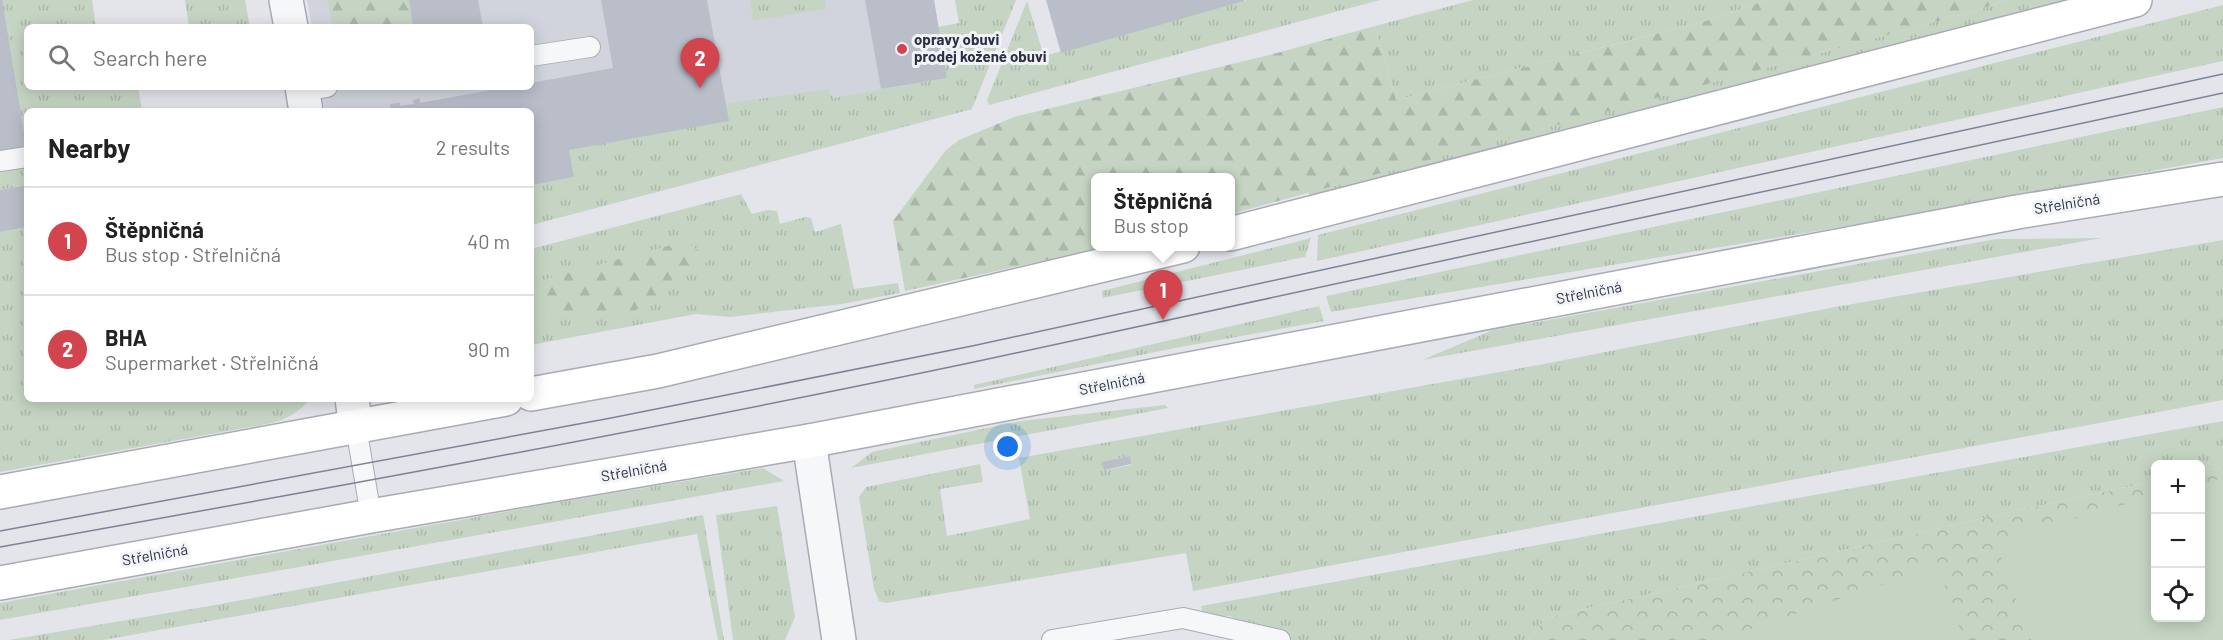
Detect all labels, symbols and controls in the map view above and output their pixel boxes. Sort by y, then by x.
search box [24,24,534,90]
place label: opravy obuvi prodej kožené obuvi [914,30,1047,65]
pin: 2 [680,38,720,88]
icon: search [45,41,78,74]
marker: opravy obuvi prodej kožené obuvi [895,42,909,56]
text: Search here [93,44,207,70]
text: Nearby [48,132,130,163]
text: 2 results [436,135,510,159]
popup [1091,173,1235,251]
text: Štěpničná [1114,187,1212,213]
street label: Střelničná [2033,189,2101,217]
text: Bus stop [1114,213,1189,237]
text: Štěpničná [105,216,204,242]
text: 1 [64,229,71,253]
text: 40 m [467,229,510,253]
text: Bus stop · Střelničná [105,242,281,266]
pin: 1 [1144,270,1182,320]
street label: Střelničná [1554,277,1623,307]
text: BHA [105,324,147,350]
text: 2 [62,337,73,361]
text: 90 m [468,337,510,361]
text: Supermarket · Střelničná [105,350,319,374]
street label: Střelničná [1077,368,1146,398]
your location [993,432,1022,461]
street label: Střelničná [600,455,668,485]
map controls [2151,460,2205,622]
button: + [2151,460,2205,514]
button: − [2151,514,2205,568]
street label: Střelničná [121,539,189,569]
button: locate [2151,568,2205,622]

